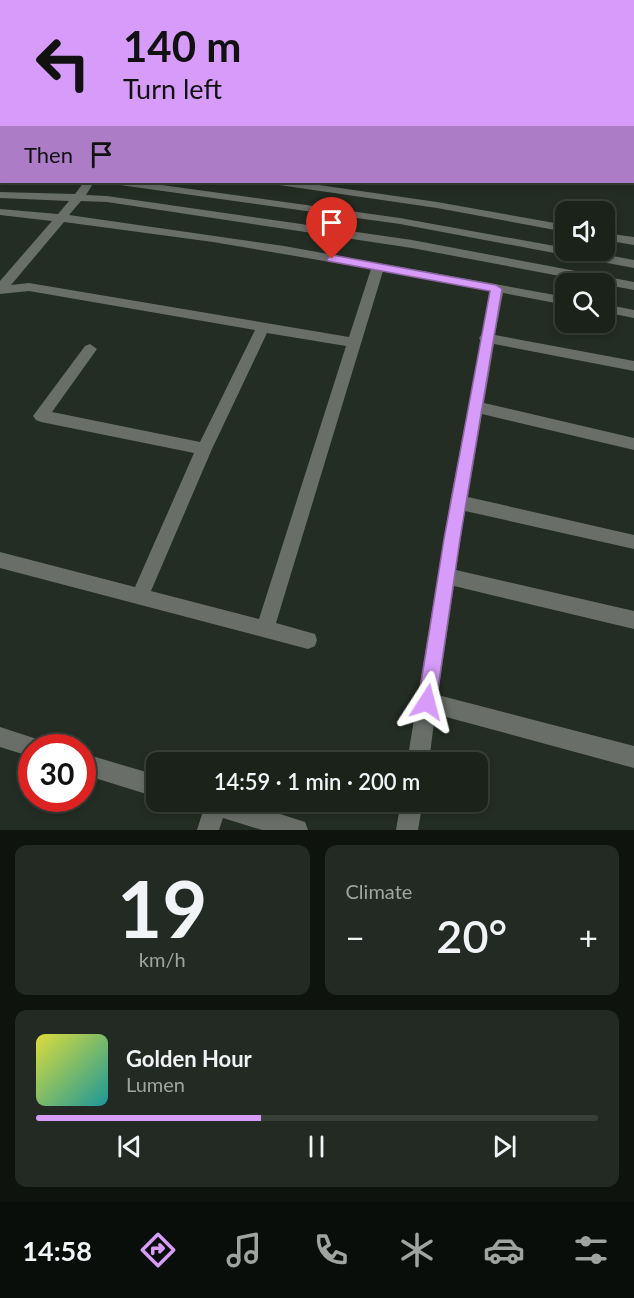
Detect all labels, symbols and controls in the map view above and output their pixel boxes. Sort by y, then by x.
text: 140 m [123,21,241,71]
icon: left [24,24,102,102]
text: Turn left [123,72,222,105]
icon: arrive [85,138,118,171]
text: Then [24,141,73,168]
pin [306,197,357,259]
map controls [555,201,615,333]
button: sound [555,201,615,261]
icon: arrive [315,206,348,239]
button: search [555,273,615,333]
position arrow [395,670,459,734]
speed limit sign: 30 [18,734,96,812]
text: 14:59 · 1 min · 200 m [214,768,420,795]
text: 19 [117,861,207,955]
text: Climate [346,879,412,903]
text: 20° [436,909,507,963]
text: − [346,917,365,957]
text: + [579,917,598,957]
text: km/h [139,947,186,971]
text: Golden Hour [126,1045,252,1072]
text: Lumen [126,1072,185,1096]
icon: previous [113,1130,146,1163]
icon: pause [300,1130,333,1163]
icon: next [488,1130,521,1163]
icon: directions [137,1229,179,1271]
icon: music [223,1229,265,1271]
icon: phone [310,1229,352,1271]
icon: climate [396,1229,438,1271]
icon: car [483,1229,525,1271]
icon: filters [570,1229,612,1271]
text: 14:58 [22,1234,92,1267]

